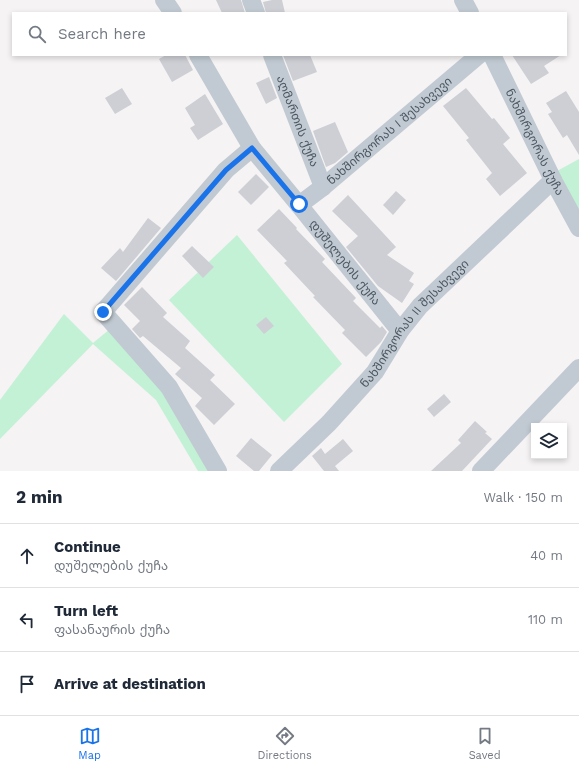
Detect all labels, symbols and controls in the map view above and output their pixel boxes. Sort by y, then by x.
search box [12,12,567,56]
icon: search [26,23,48,45]
text: Search here [58,25,146,43]
street label: აღმართის ქუჩა [274,74,322,169]
street label: ნახშირგორას I შესახვევი [324,74,455,188]
street label: ნახშირგორას ქუჩა [503,87,567,198]
route start [290,195,308,213]
street label: დუშელების ქუჩა [306,217,383,308]
street label: ნახშირგორას II შესახვევი [357,257,472,390]
route end [94,303,112,321]
map controls [531,423,567,459]
button: layers [531,423,567,459]
text: 2 min [16,487,62,507]
text: Walk · 150 m [484,490,563,505]
text: Continue [54,538,121,556]
icon: ahead [16,545,38,567]
text: 40 m [530,548,563,563]
text: დუშელების ქუჩა [54,558,168,573]
text: Turn left [54,602,118,620]
icon: left [16,609,38,631]
text: 110 m [528,612,563,627]
text: ფასანაურის ქუჩა [54,622,170,637]
icon: arrive [16,673,38,695]
text: Arrive at destination [54,675,206,693]
tab: Map [78,725,101,762]
tab: Directions [258,725,312,762]
tab: Saved [469,725,501,762]

